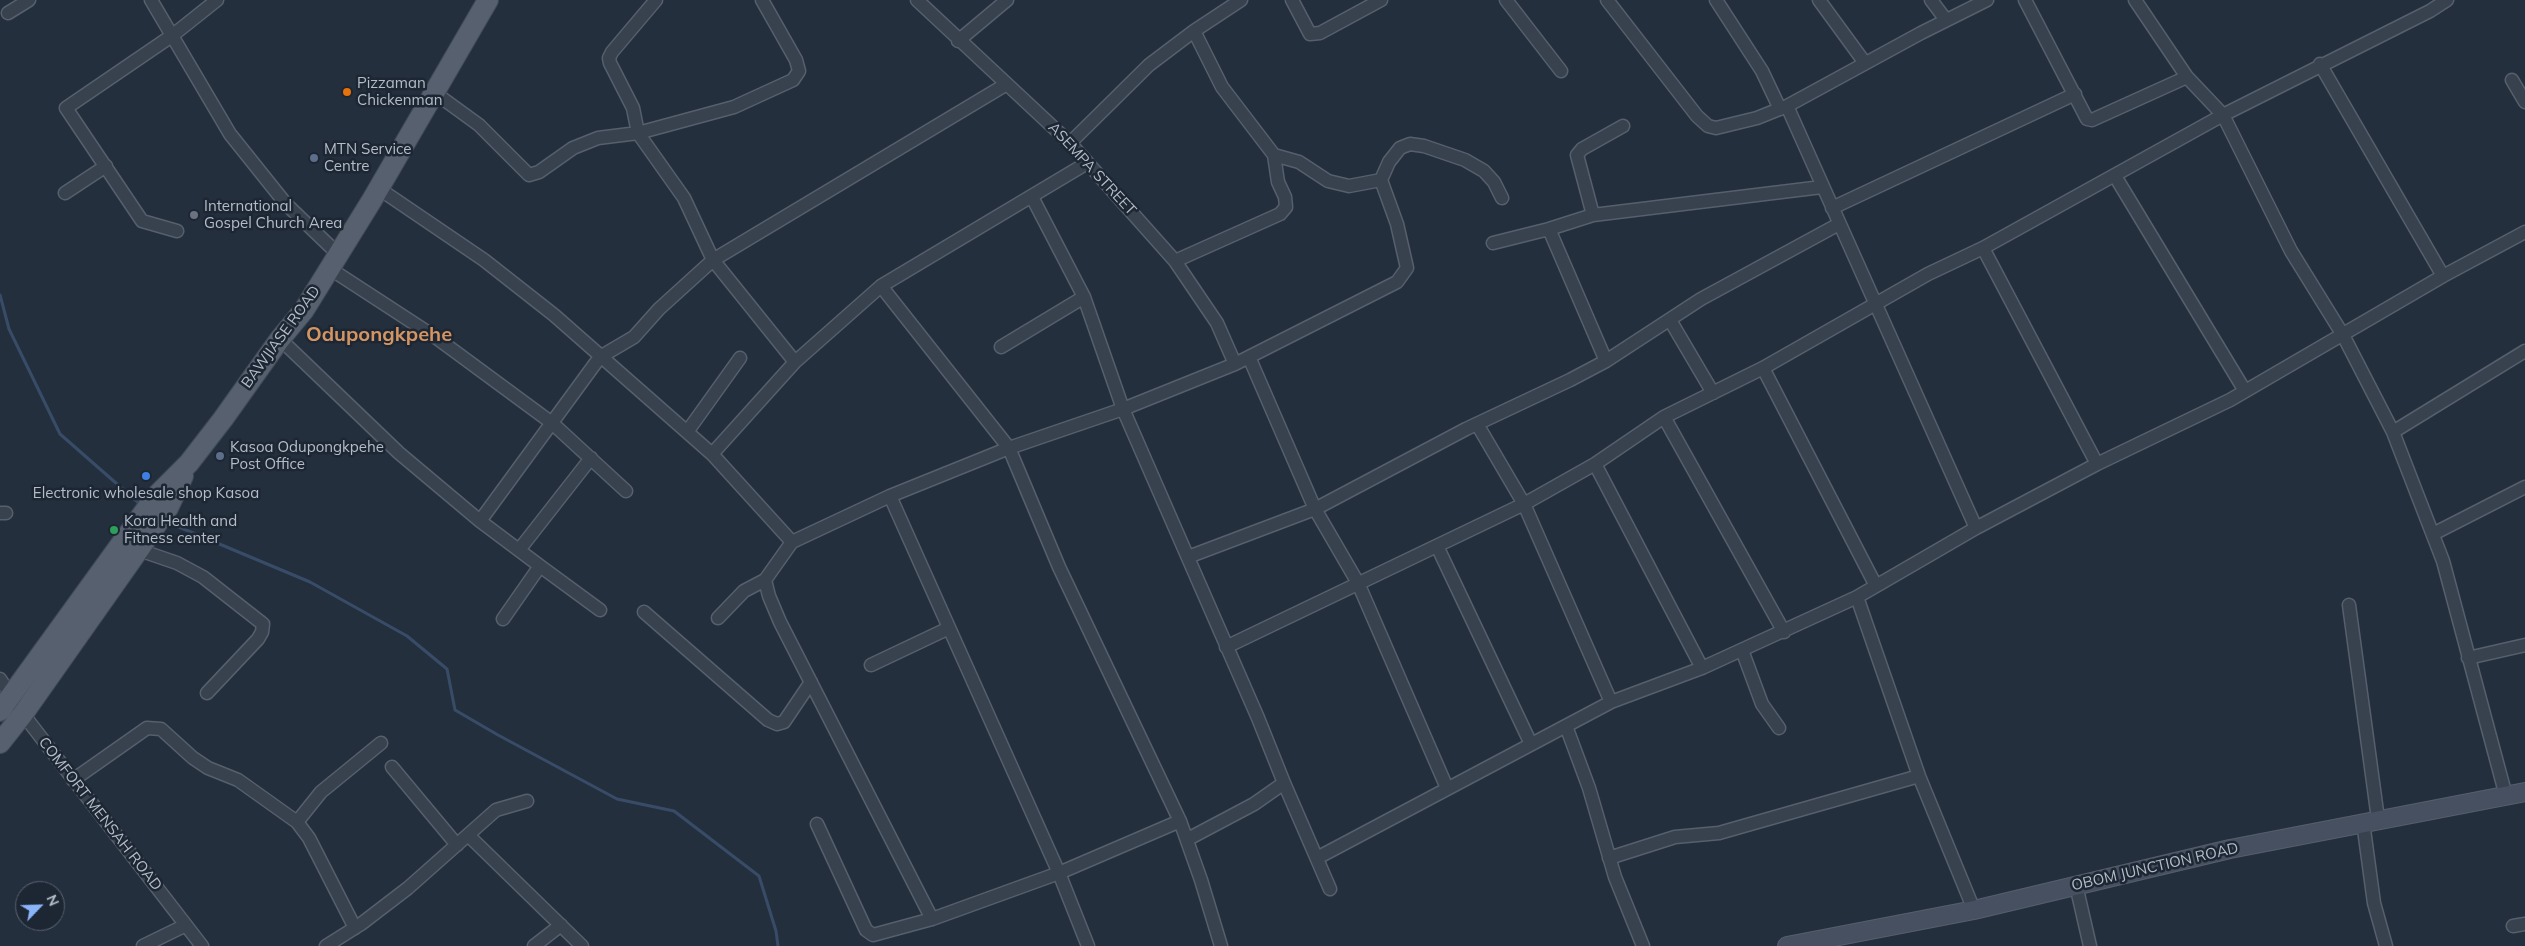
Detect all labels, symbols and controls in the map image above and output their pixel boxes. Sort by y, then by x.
place label: Pizzaman Chickenman [357,74,442,109]
marker: Pizzaman Chickenman [341,86,353,98]
street label: ASEMPA STREET [1044,119,1140,219]
place label: MTN Service Centre [324,140,411,175]
marker: MTN Service Centre [308,152,320,164]
place label: International Gospel Church Area [204,197,342,232]
marker: International Gospel Church Area [188,209,200,221]
street label: BAWJIASE ROAD [238,282,324,392]
district label: Odupongkpehe [306,323,452,347]
place label: Kasoa Odupongkpehe Post Office [230,438,384,473]
marker: Kasoa Odupongkpehe Post Office [214,450,226,462]
marker: Electronic wholesale shop Kasoa [140,470,152,482]
place label: Electronic wholesale shop Kasoa [33,484,259,502]
place label: Kora Health and Fitness center [124,512,237,547]
marker: Kora Health and Fitness center [108,524,120,536]
street label: COMFORT MENSAH ROAD [34,734,166,894]
street label: OBOM JUNCTION ROAD [2070,839,2240,895]
north arrow [15,881,65,931]
text: N [42,892,63,909]

